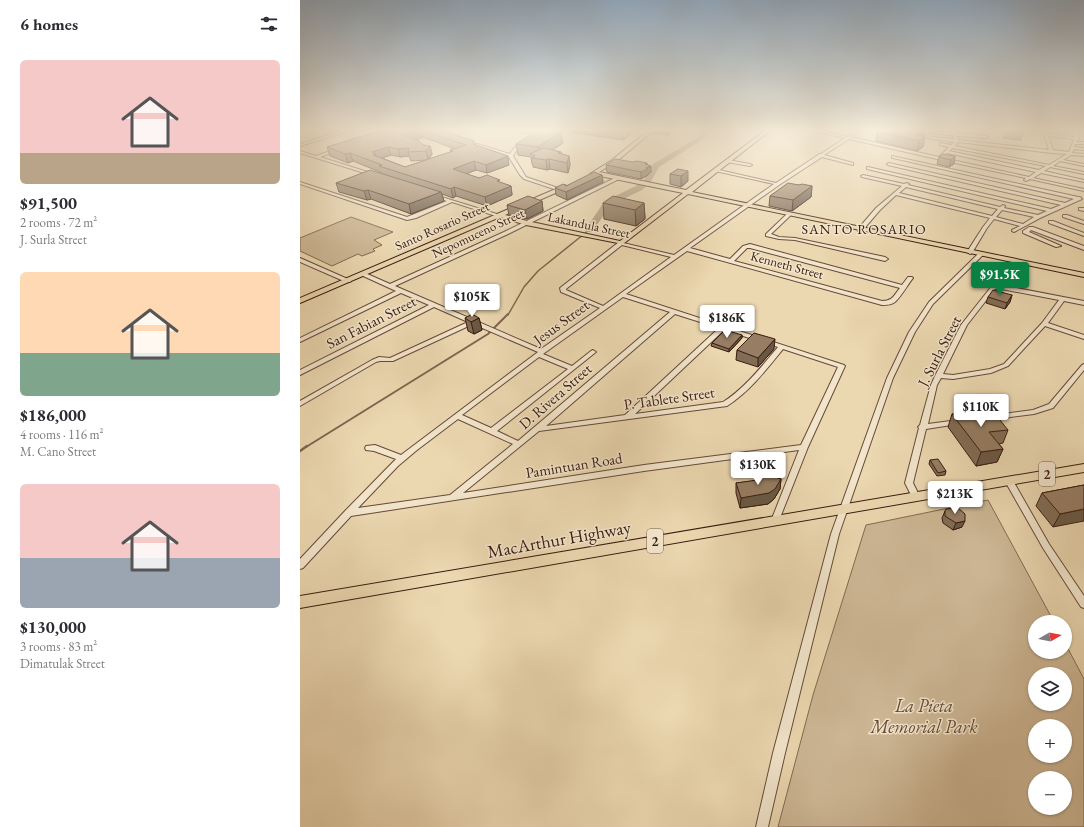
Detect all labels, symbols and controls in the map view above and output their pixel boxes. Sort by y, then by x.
text: 6 homes [20,13,78,35]
icon: filters [258,13,280,35]
icon: home [114,86,186,158]
text: $91,500 [20,192,77,214]
street label: Santo Rosario Street [392,198,492,254]
street label: Nepomuceno Street [429,204,527,262]
street label: Lakandula Street [546,208,632,242]
text: 2 rooms · 72 m² [20,214,97,231]
district label: SANTO ROSARIO [801,220,927,238]
text: J. Surla Street [20,231,87,248]
street label: Kenneth Street [749,247,825,283]
pin: $91.5K [967,262,1033,296]
text: $91.5K [980,266,1020,283]
pin: $105K [444,284,500,318]
text: $105K [454,288,490,305]
street label: San Fabian Street [323,291,419,353]
street label: Jesus Street [528,295,593,350]
icon: home [114,298,186,370]
pin: $186K [699,305,755,339]
text: $186K [709,309,745,326]
street label: J. Surla Street [912,312,965,391]
street label: D. Rivera Street [515,359,596,433]
street label: P. Tablete Street [622,382,716,414]
pin: $110K [953,394,1009,428]
text: $110K [963,398,999,415]
text: $186,000 [20,404,86,426]
text: 4 rooms · 116 m² [20,426,104,443]
text: M. Cano Street [20,443,96,460]
street label: Pamintuan Road [524,448,624,482]
pin: $130K [730,452,786,486]
text: $130K [740,456,776,473]
road number: 2 [1039,462,1055,486]
pin: $213K [927,481,983,515]
text: $213K [937,485,973,502]
icon: home [114,510,186,582]
street label: MacArthur Highway [485,515,633,563]
road number: 2 [647,529,663,553]
north arrow [1028,615,1072,659]
map controls [1028,615,1072,815]
text: $130,000 [20,616,86,638]
text: 3 rooms · 83 m² [20,638,97,655]
text: Dimatulak Street [20,655,105,672]
button: layers [1028,667,1072,711]
park label: La Pieta Memorial Park [869,694,978,738]
button: + [1028,719,1072,763]
button: − [1028,771,1072,815]

